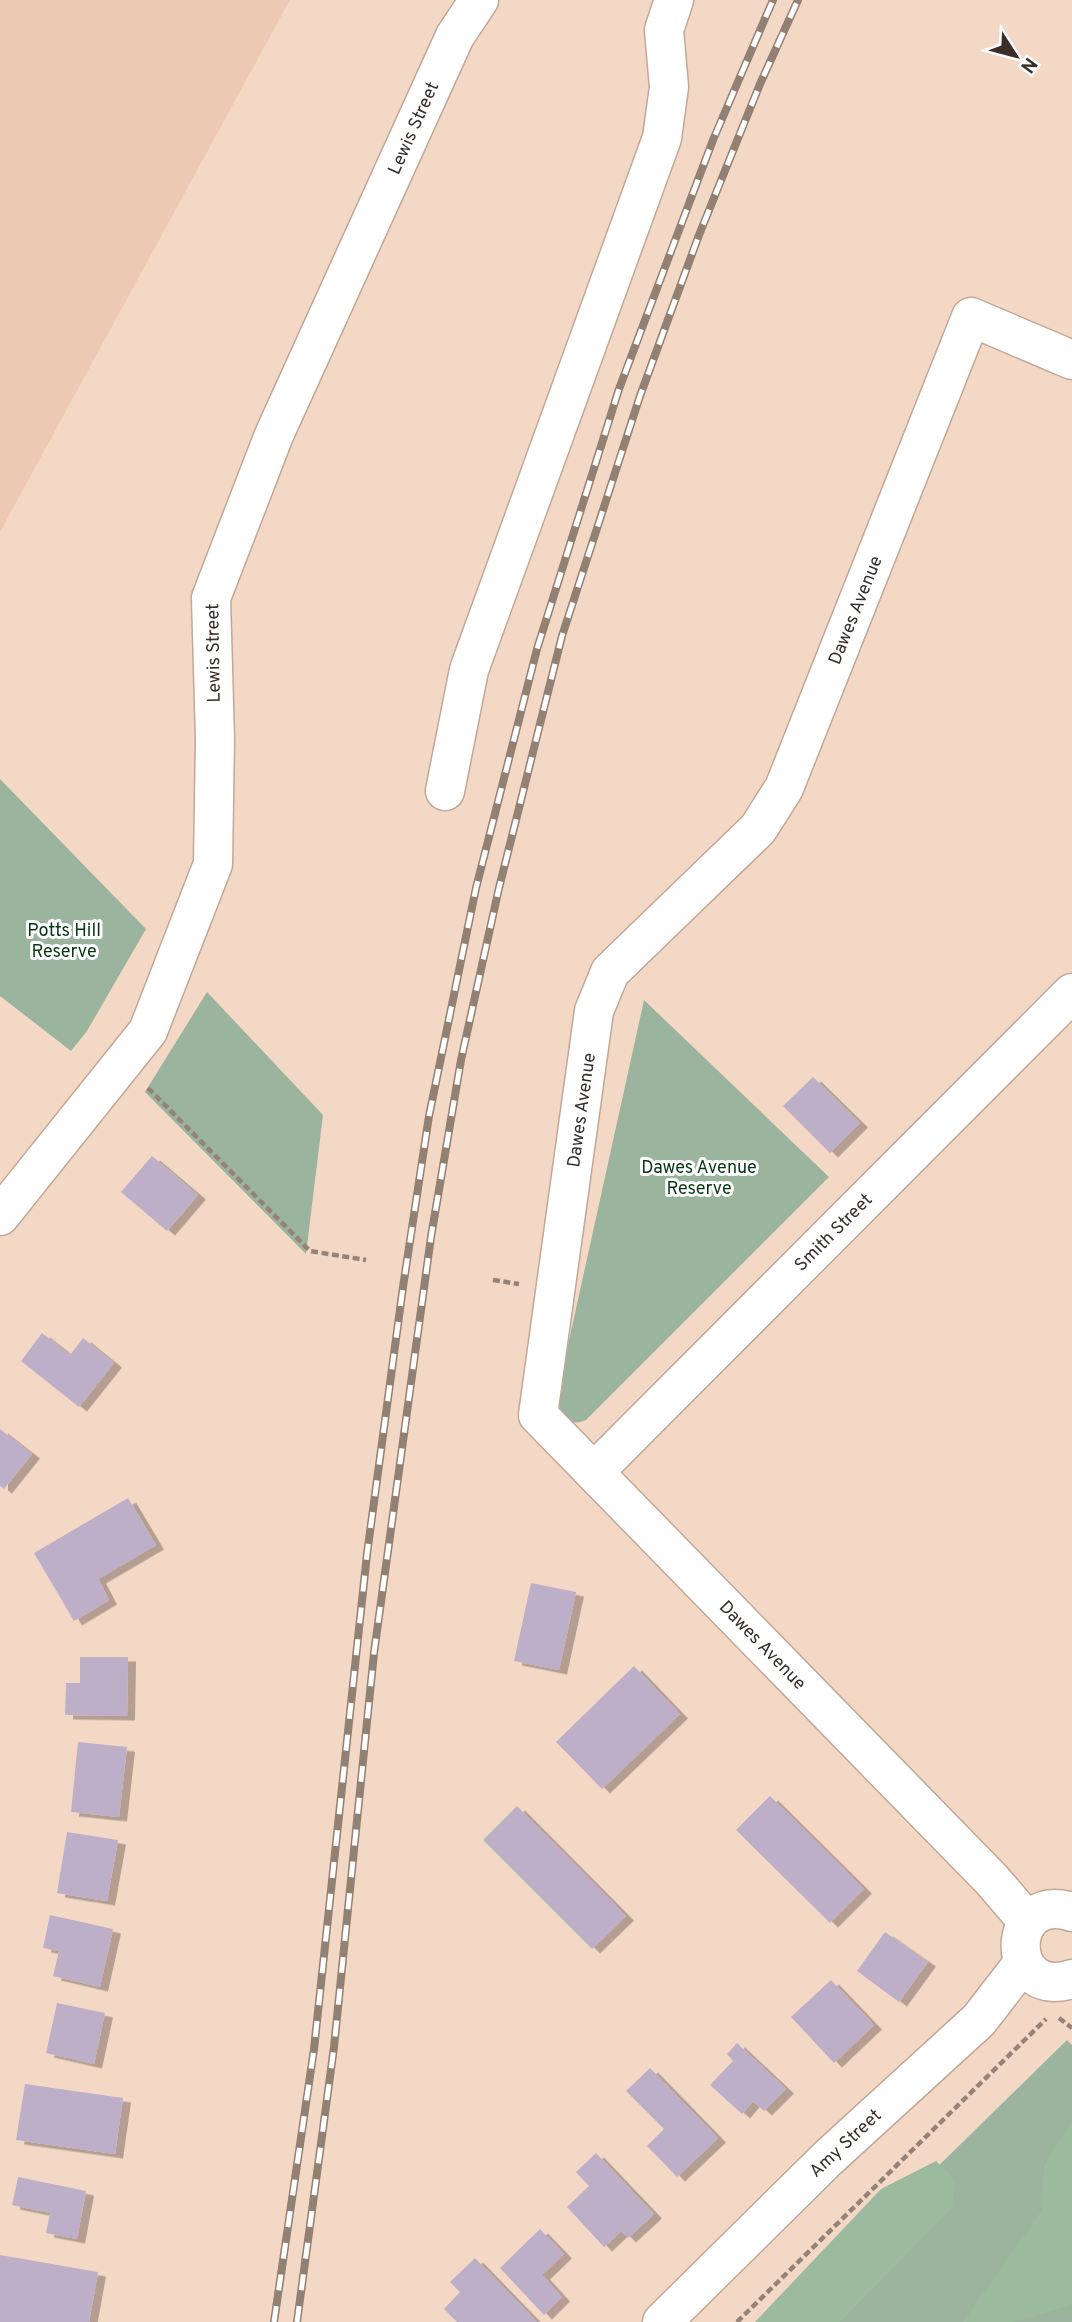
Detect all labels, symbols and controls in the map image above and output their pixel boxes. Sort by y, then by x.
north arrow [981,21,1051,91]
text: N [1014,52,1042,77]
street label: Lewis Street [384,79,445,179]
street label: Dawes Avenue [824,553,889,668]
street label: Lewis Street [202,603,227,703]
park label: Potts Hill Reserve [27,920,101,964]
street label: Dawes Avenue [563,1051,602,1169]
park label: Dawes Avenue Reserve [641,1157,757,1201]
street label: Smith Street [790,1189,878,1277]
street label: Dawes Avenue [714,1596,810,1696]
street label: Amy Street [805,2105,887,2183]

